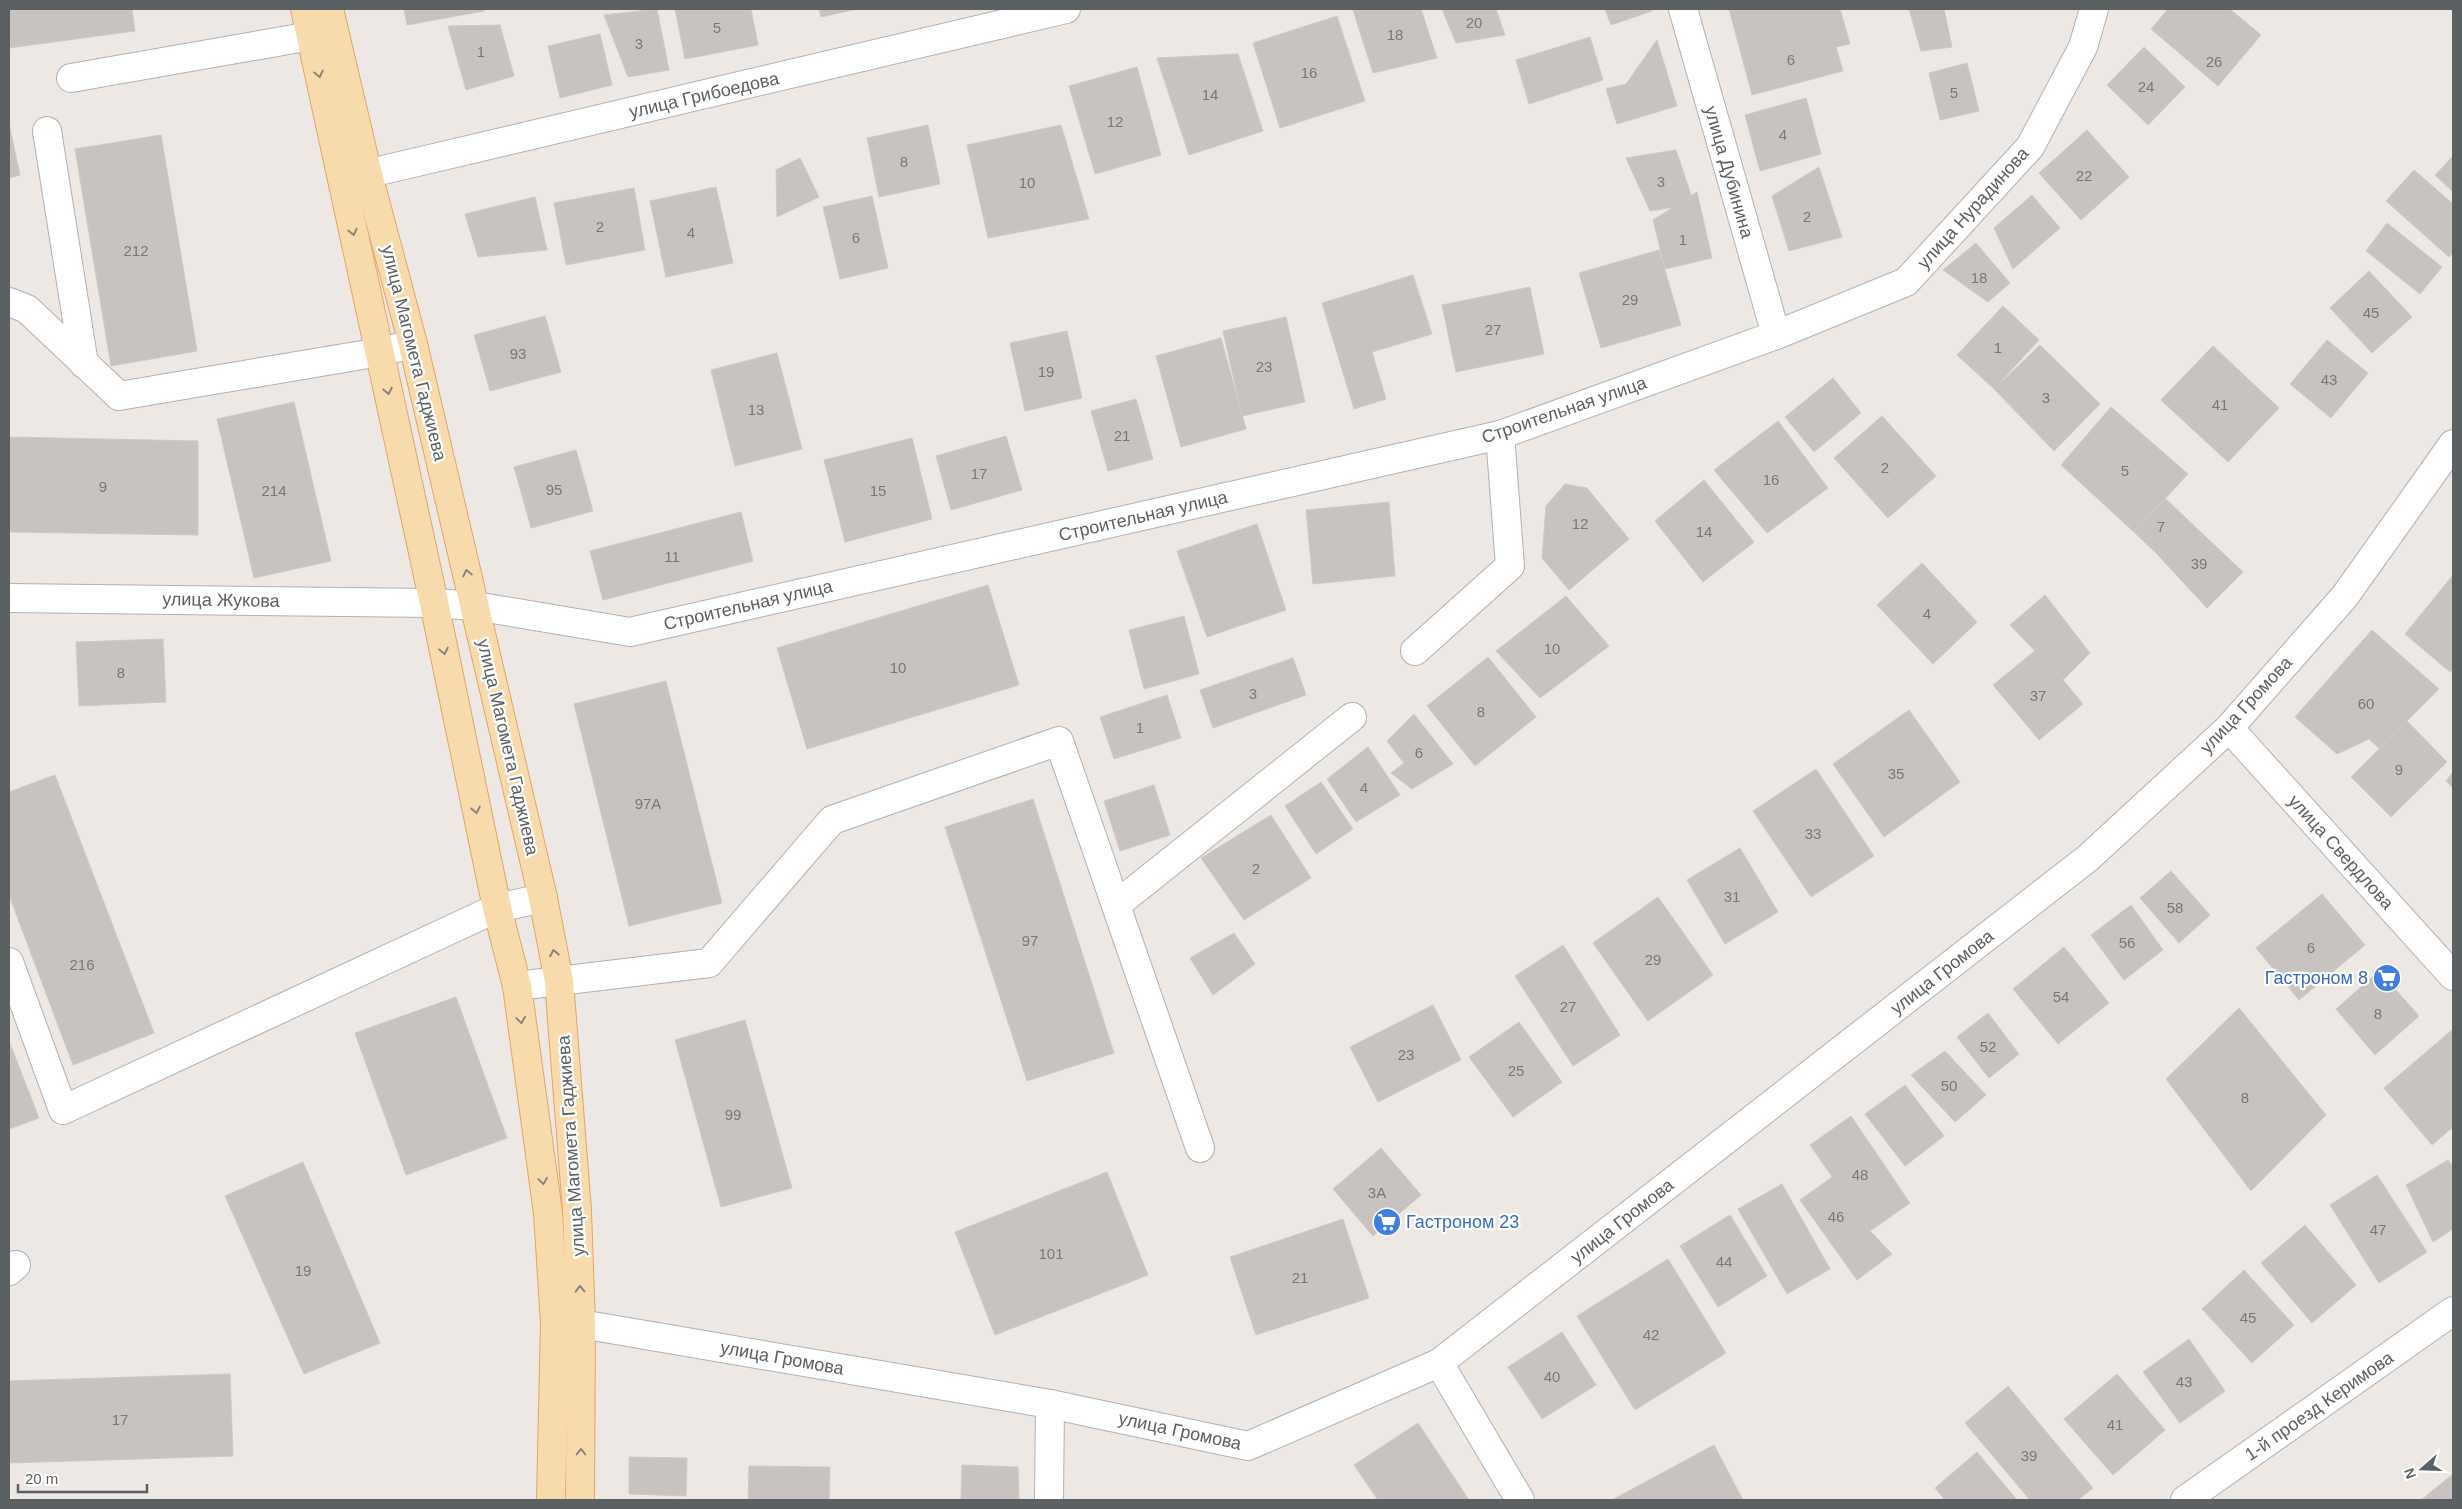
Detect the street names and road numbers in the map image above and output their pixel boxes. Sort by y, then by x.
street label: улица Грибоедова [627,68,782,122]
street label: улица Дубинина [1701,104,1758,241]
street label: улица Нурадинова [1913,143,2033,273]
street label: улица Магомета Гаджиева [378,243,451,464]
street label: Строительная улица [1479,372,1650,448]
street label: Строительная улица [1057,487,1230,545]
street label: Строительная улица [662,576,835,634]
street label: улица Жукова [162,589,281,611]
street label: улица Магомета Гаджиева [473,637,543,858]
street label: улица Громова [2196,652,2297,758]
street label: улица Свердлова [2284,791,2398,914]
street label: улица Громова [1887,925,1998,1018]
street label: улица Магомета Гаджиева [553,1034,589,1257]
street label: улица Громова [1567,1174,1678,1267]
street label: улица Громова [719,1337,846,1379]
street label: 1-й проезд Керимова [2241,1347,2398,1465]
street label: улица Громова [1117,1408,1244,1454]

